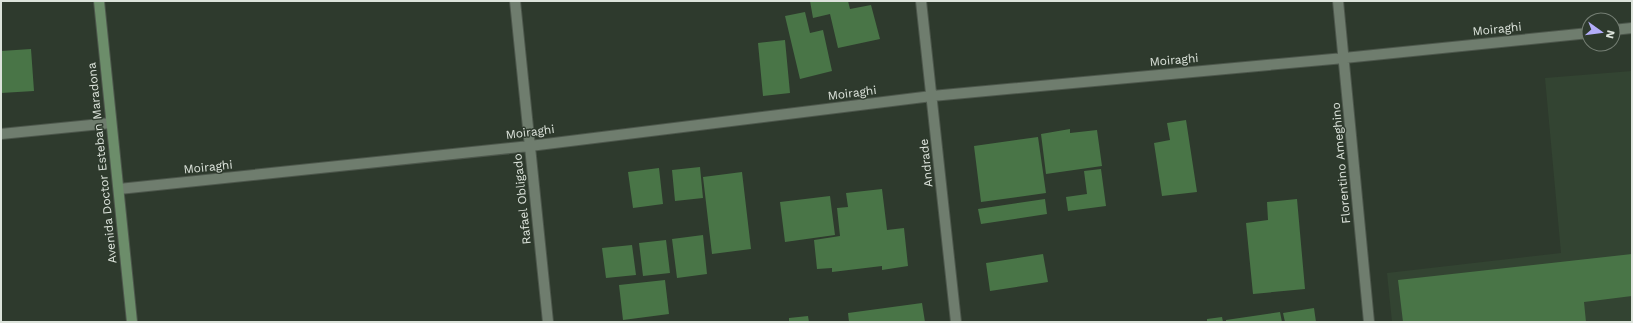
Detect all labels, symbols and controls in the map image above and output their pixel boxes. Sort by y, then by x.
north arrow [1581,12,1621,52]
street label: Moiraghi [1472,19,1522,39]
text: N [1603,29,1618,40]
street label: Moiraghi [1149,51,1199,69]
street label: Avenida Doctor Esteban Maradona [84,62,120,264]
street label: Moiraghi [827,83,877,103]
street label: Florentino Ameghino [1329,102,1353,224]
street label: Moiraghi [505,122,555,142]
street label: Andrade [916,138,936,188]
street label: Rafael Obligado [510,153,534,245]
street label: Moiraghi [183,157,233,177]

